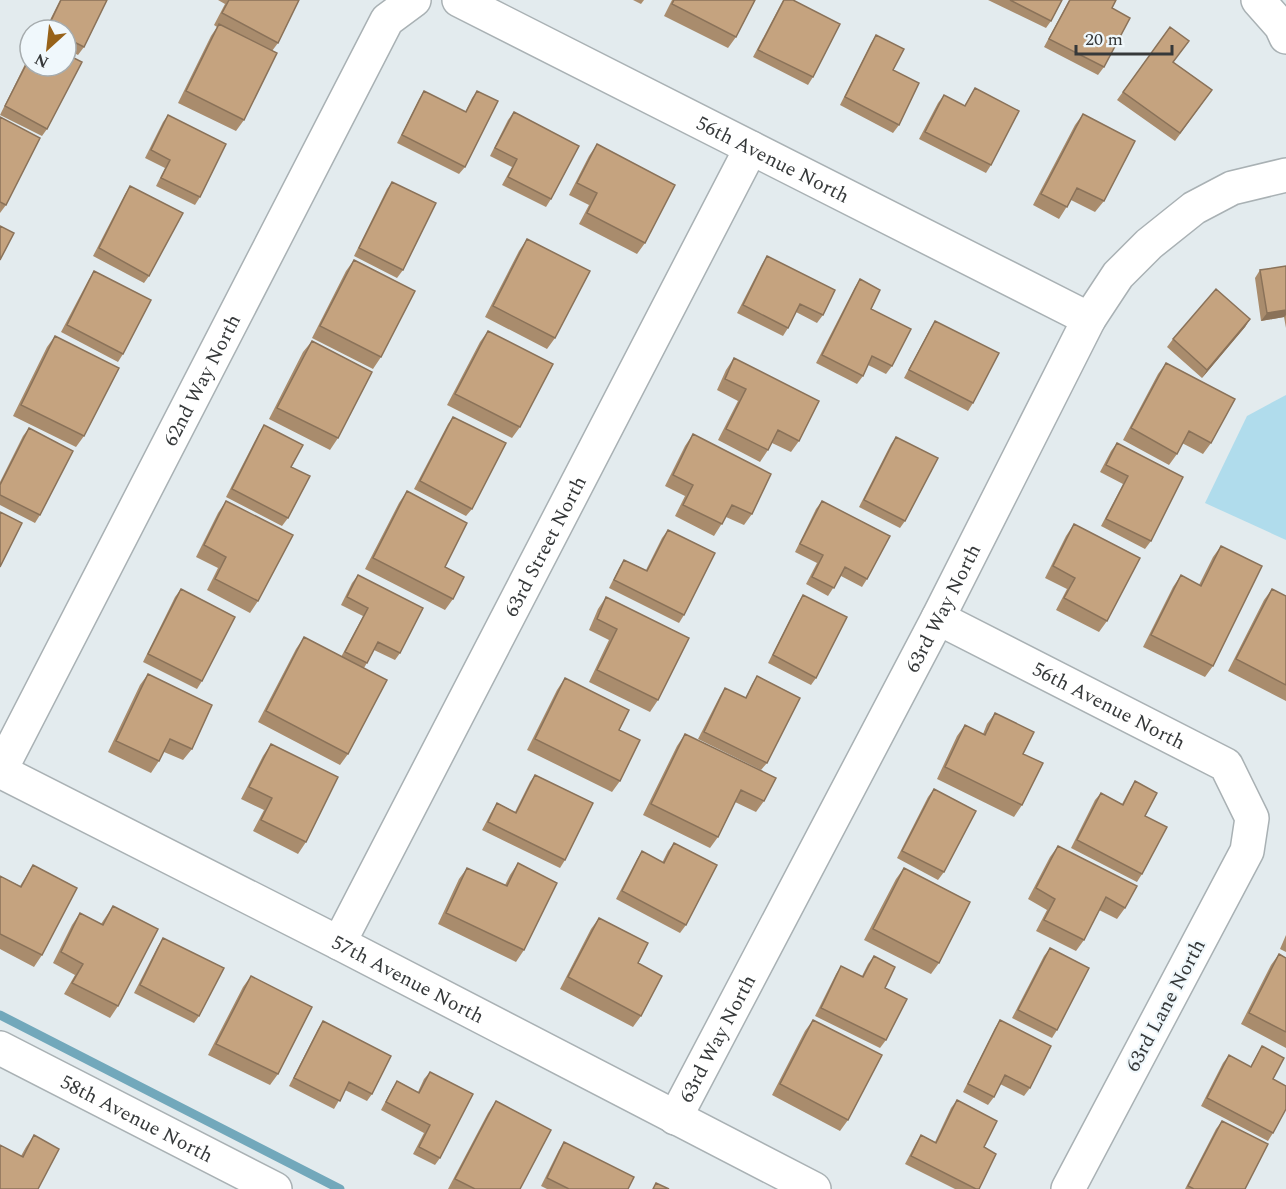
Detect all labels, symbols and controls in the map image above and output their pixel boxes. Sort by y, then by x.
north arrow [18,18,78,78]
scale bar [1076,18,1172,56]
text: 20 m [1085,26,1123,53]
text: N [30,47,53,74]
street label: 56th Avenue North [691,109,854,211]
street label: 62nd Way North [156,309,249,452]
street label: 63rd Street North [497,471,595,622]
street label: 63rd Way North [898,539,989,678]
street label: 56th Avenue North [1027,655,1190,758]
street label: 57th Avenue North [326,928,489,1032]
street label: 63rd Lane North [1118,934,1213,1077]
street label: 63rd Way North [672,969,764,1108]
street label: 58th Avenue North [55,1067,218,1171]

